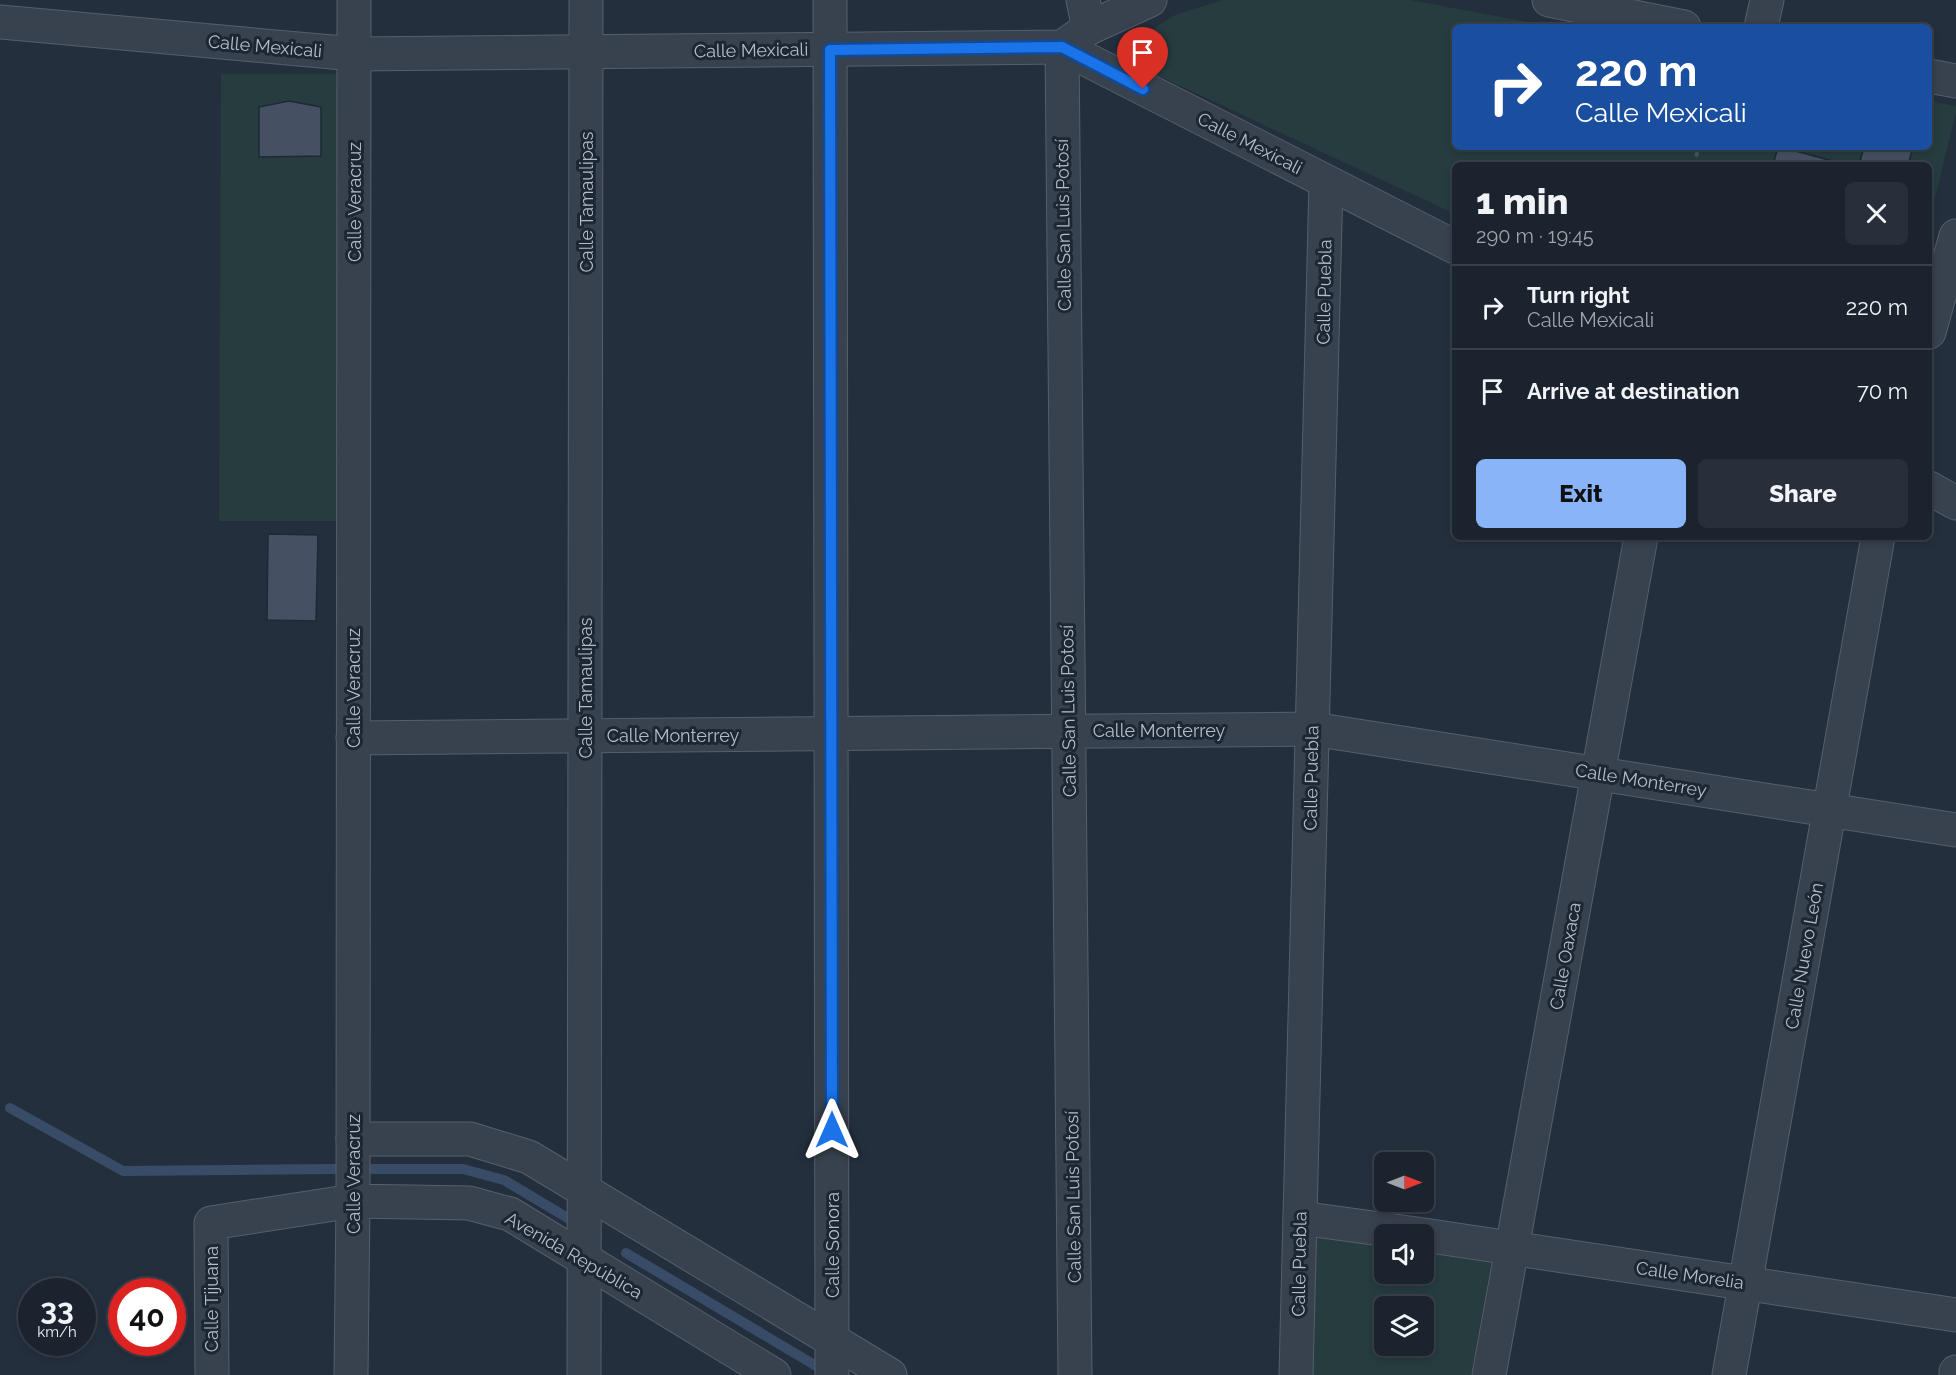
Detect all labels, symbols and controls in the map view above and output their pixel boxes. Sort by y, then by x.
pin [1117,27,1168,89]
street label: Calle Mexicali [207,31,323,61]
icon: arrive [1126,36,1159,69]
street label: Calle Mexicali [694,39,808,61]
text: 220 m [1575,47,1697,96]
icon: right [1476,48,1554,126]
text: Calle Mexicali [1575,97,1747,128]
street label: Calle Mexicali [1194,108,1306,178]
street label: Calle Tamaulipas [576,131,597,272]
street label: Calle San Luis Potosí [1051,139,1075,311]
street label: Calle Veracruz [344,142,365,262]
text: 1 min [1476,180,1568,222]
button: close [1845,182,1908,245]
text: 290 m · 19:45 [1476,224,1594,248]
street label: Calle Puebla [1313,239,1335,345]
text: Turn right [1527,282,1630,308]
icon: right [1476,291,1509,324]
text: 220 m [1846,294,1908,320]
text: Calle Mexicali [1527,308,1654,332]
icon: arrive [1476,375,1509,408]
text: Arrive at destination [1527,378,1740,404]
text: 70 m [1857,378,1908,404]
button: Exit [1476,459,1686,528]
button: Share [1698,459,1908,528]
street label: Calle Tamaulipas [575,617,596,758]
street label: Calle San Luis Potosí [1056,625,1080,797]
street label: Calle Veracruz [343,628,364,748]
street label: Calle Monterrey [1093,720,1226,741]
street label: Calle Monterrey [607,725,740,746]
street label: Calle Puebla [1300,725,1322,831]
street label: Calle Monterrey [1574,759,1708,801]
street label: Calle Nuevo León [1781,881,1827,1031]
street label: Calle Oaxaca [1545,901,1585,1011]
position arrow [800,1098,864,1162]
street label: Calle San Luis Potosí [1061,1111,1085,1283]
street label: Calle Veracruz [343,1114,364,1234]
north arrow [1374,1152,1434,1212]
map controls [1374,1152,1434,1356]
street label: Calle Sonora [822,1192,843,1298]
street label: Avenida República [502,1207,646,1303]
street label: Calle Puebla [1288,1211,1310,1317]
button: sound [1374,1224,1434,1284]
street label: Calle Tijuana [201,1246,222,1352]
street label: Calle Morelia [1635,1257,1745,1293]
speed limit sign: 40 [108,1278,186,1356]
text: 33 [40,1292,74,1327]
button: layers [1374,1296,1434,1356]
text: km/h [37,1323,77,1341]

